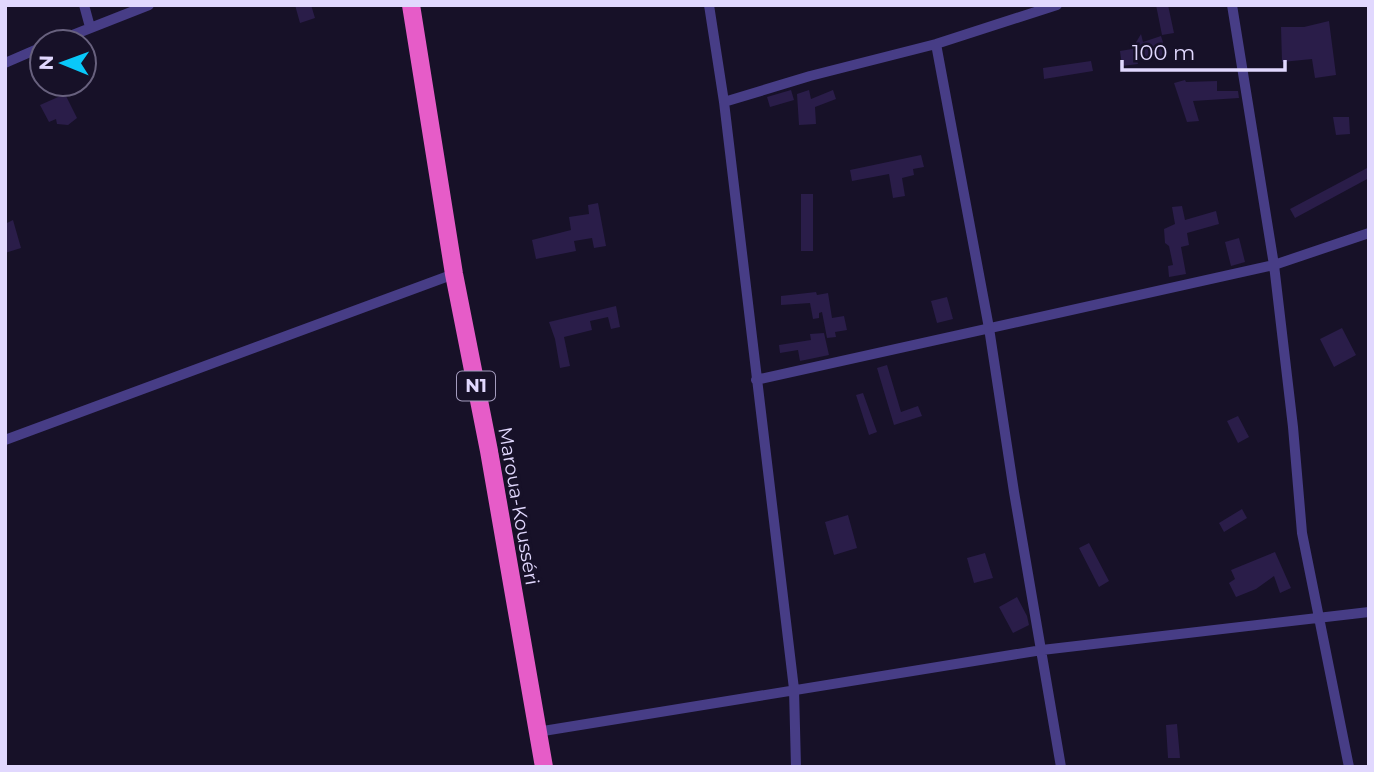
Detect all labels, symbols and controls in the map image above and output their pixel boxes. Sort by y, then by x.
north arrow [28,28,98,98]
scale bar [1122,28,1285,72]
text: 100 m [1132,40,1195,65]
text: N [35,55,58,71]
road number: N1 [457,372,495,400]
street label: Maroua-Kousséri [493,425,544,587]

